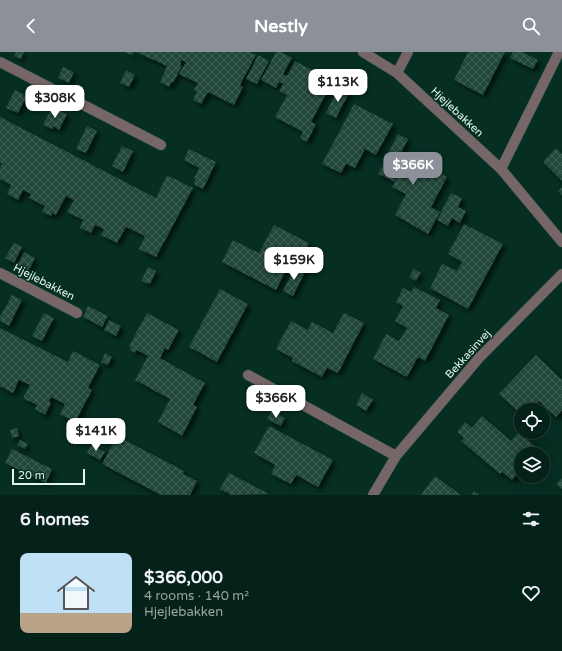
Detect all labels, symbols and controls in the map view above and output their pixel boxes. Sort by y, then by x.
icon: back [20,15,42,37]
text: Nestly [254,15,308,37]
icon: search [520,15,542,37]
pin: $113K [310,69,366,103]
text: $113K [317,74,359,90]
street label: Hjejlebakken [428,84,486,140]
pin: $308K [27,85,83,119]
text: $308K [34,90,76,106]
pin: $366K [385,152,441,186]
text: $366K [392,157,434,173]
pin: $159K [266,247,322,281]
text: $159K [273,252,315,268]
street label: Hjejlebakken [11,261,77,303]
street label: Bekkasinvej [443,327,493,381]
pin: $366K [248,385,304,419]
text: $366K [255,390,297,406]
map controls [514,403,550,483]
button: locate [514,403,550,439]
pin: $141K [68,418,124,452]
text: $141K [75,423,117,439]
button: layers [514,447,550,483]
scale bar [12,467,85,486]
text: 20 m [18,469,45,482]
icon: filters [520,508,542,530]
text: 6 homes [20,509,89,530]
text: $366,000 [144,567,223,588]
icon: home [52,569,100,617]
icon: heart [520,582,542,604]
text: 4 rooms · 140 m² [144,588,249,604]
text: Hjejlebakken [144,604,223,620]

